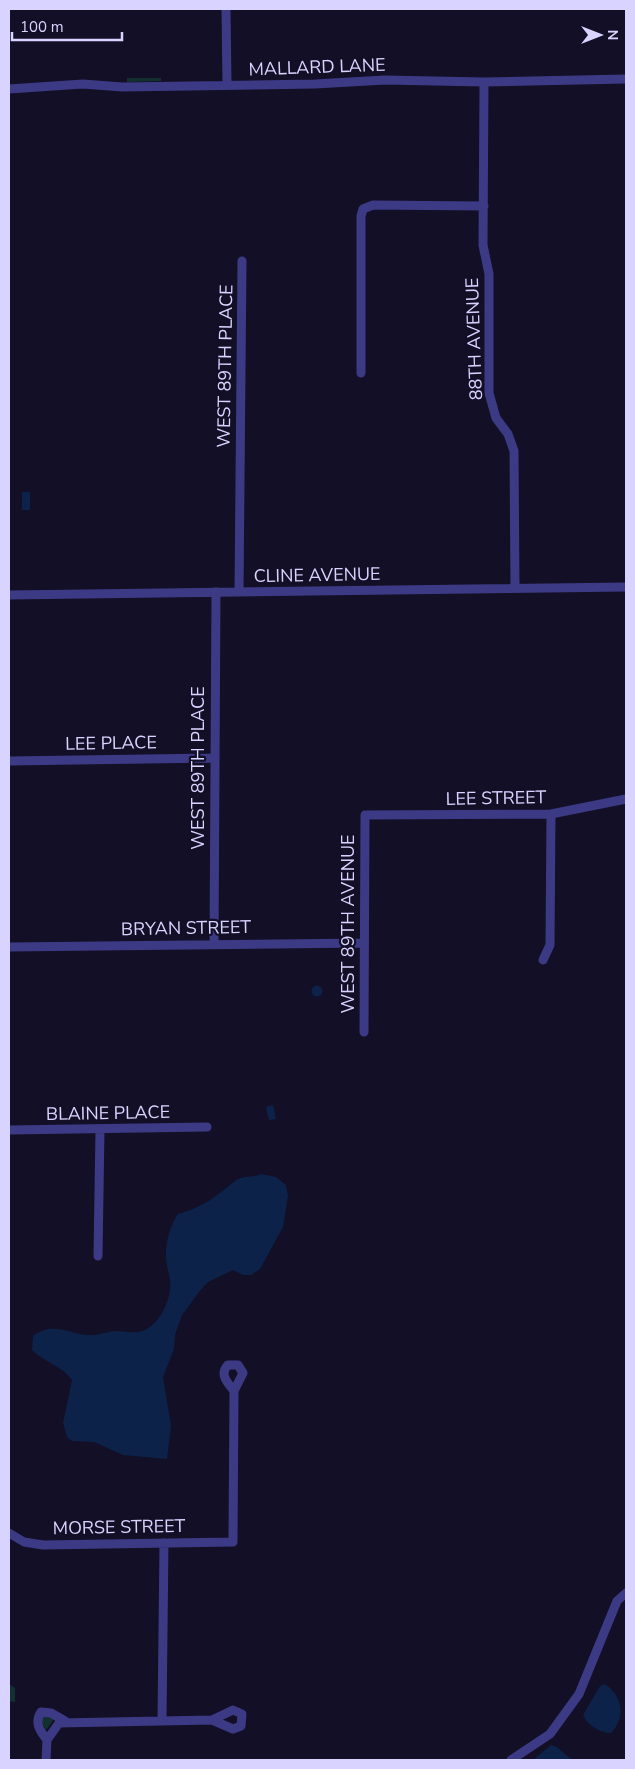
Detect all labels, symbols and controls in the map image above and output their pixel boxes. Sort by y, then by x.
scale bar [12,10,122,42]
north arrow [575,10,625,60]
text: 100 m [20,17,64,37]
text: N [603,30,622,40]
street label: MALLARD LANE [248,53,386,81]
street label: 88TH AVENUE [460,277,488,401]
street label: WEST 89TH PLACE [212,284,238,448]
street label: CLINE AVENUE [253,562,381,588]
street label: WEST 89TH PLACE [186,686,210,850]
street label: LEE PLACE [65,730,157,756]
street label: LEE STREET [445,785,547,811]
street label: WEST 89TH AVENUE [336,834,360,1014]
street label: BRYAN STREET [121,915,251,941]
street label: BLAINE PLACE [46,1100,170,1126]
street label: MORSE STREET [52,1514,186,1540]

